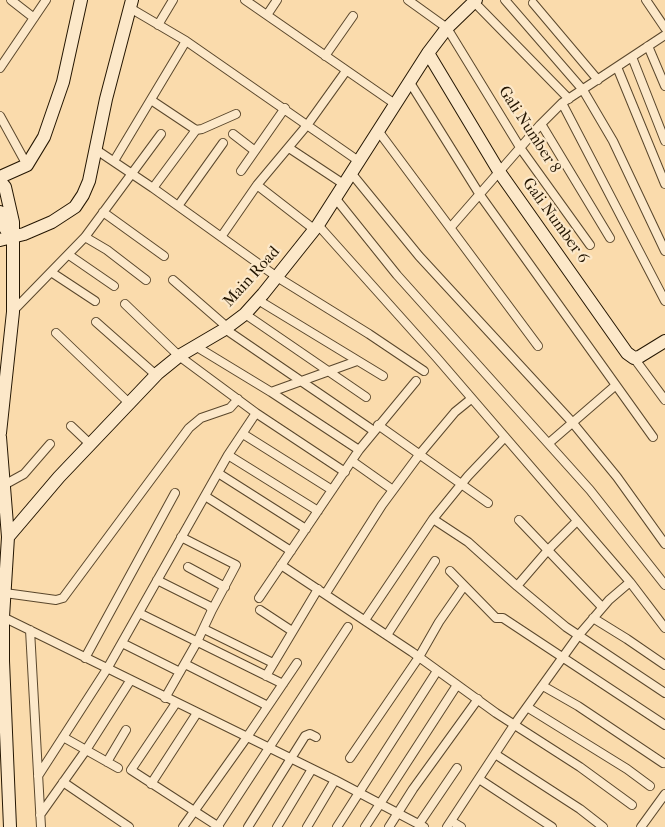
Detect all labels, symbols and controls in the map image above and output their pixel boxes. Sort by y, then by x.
street label: Gali Number 8 [494,83,564,177]
street label: Gali Number 6 [518,175,592,267]
street label: Main Road [220,243,284,311]

